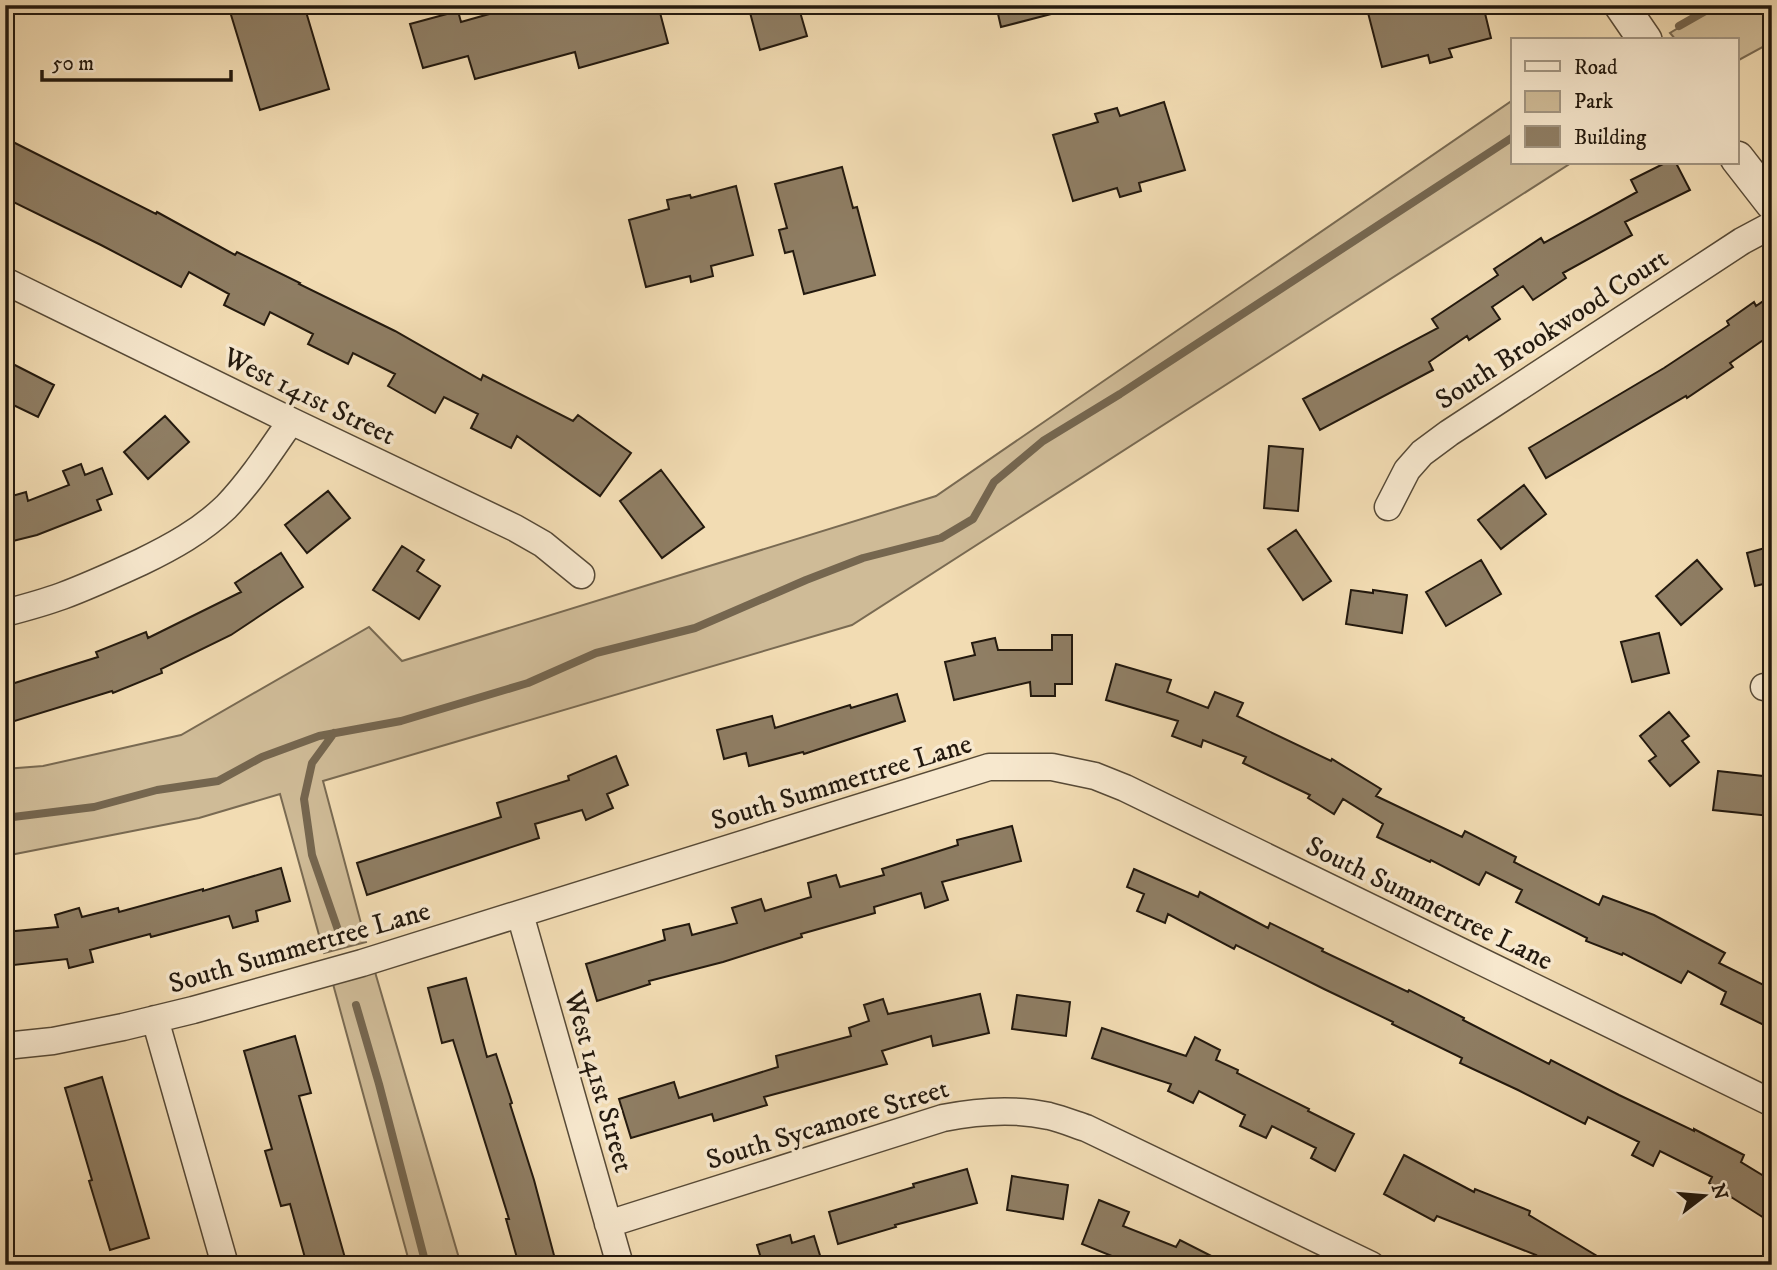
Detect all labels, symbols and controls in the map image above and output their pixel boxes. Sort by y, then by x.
scale bar [42,38,231,82]
legend [1511,38,1738,164]
text: 50 m [52,51,94,77]
text: Road [1574,55,1618,81]
text: Park [1574,89,1614,115]
text: Building [1574,125,1647,151]
street label: South Brookwood Court [1429,241,1675,418]
street label: West 141st Street [217,339,401,453]
street label: South Summertree Lane [707,726,976,839]
street label: South Summertree Lane [1300,828,1559,978]
street label: South Summertree Lane [165,893,434,1002]
street label: West 141st Street [556,986,641,1176]
street label: South Sycamore Street [702,1071,953,1178]
north arrow [1668,1162,1738,1232]
text: N [1706,1181,1732,1203]

